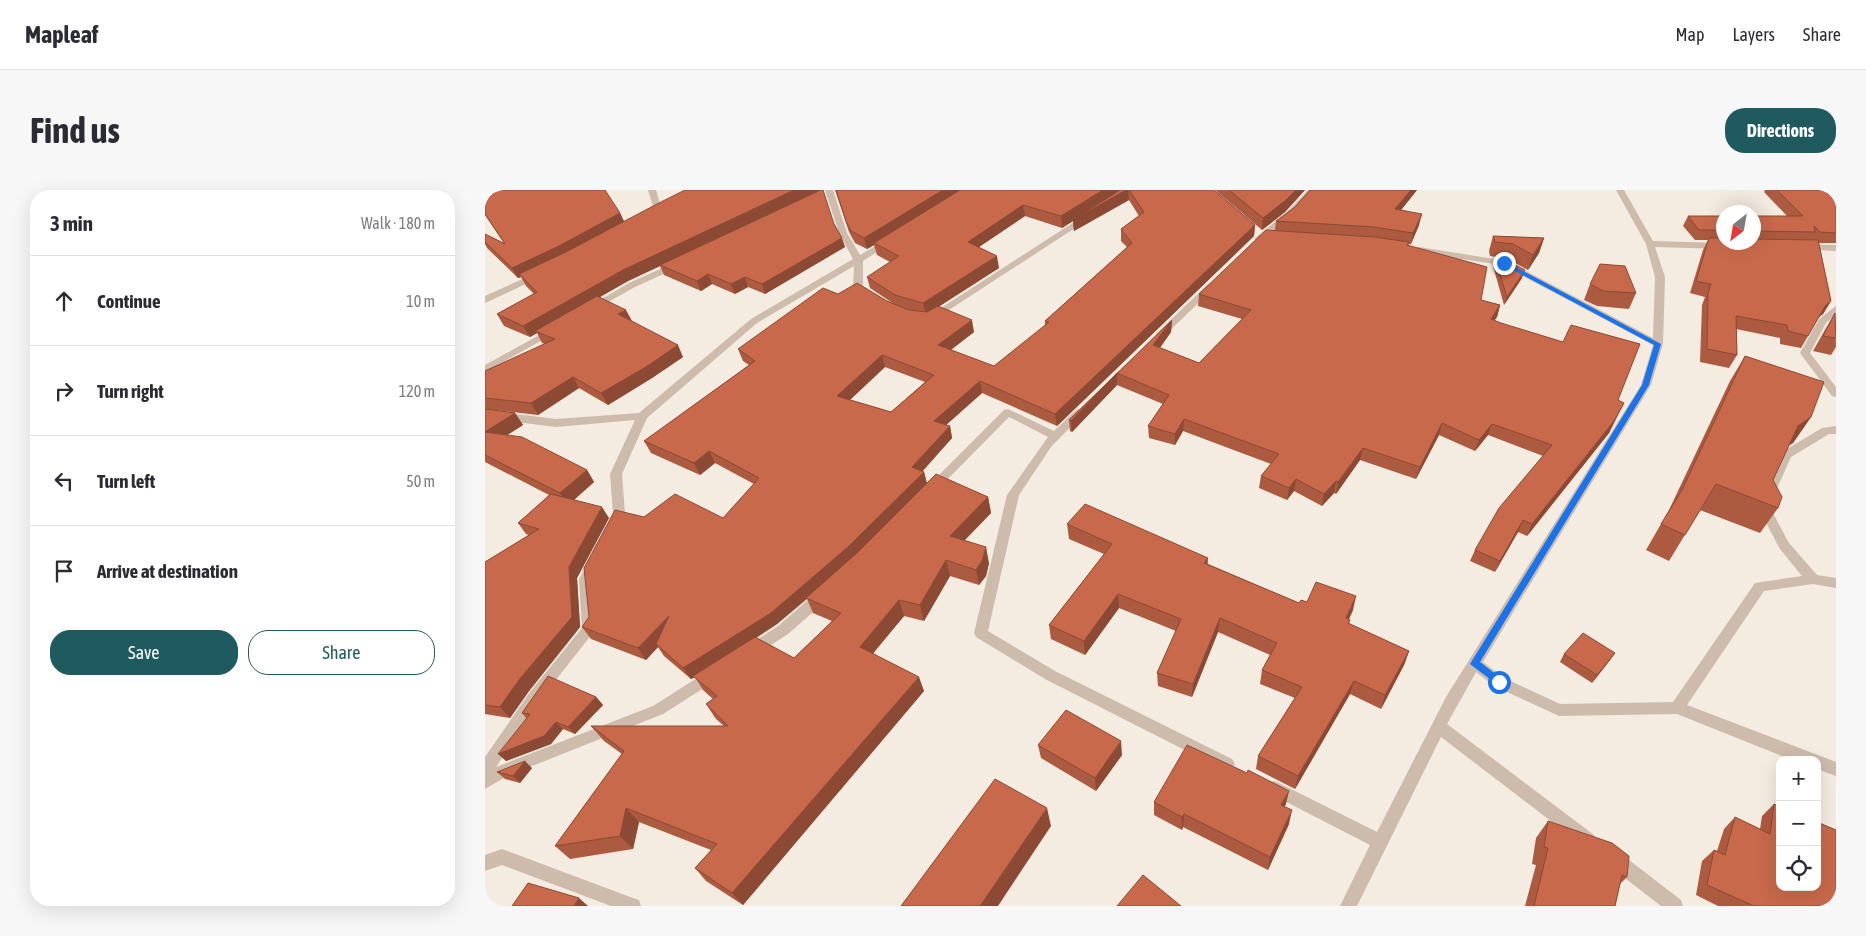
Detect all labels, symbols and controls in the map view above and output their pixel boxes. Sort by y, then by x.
text: Mapleaf [25,21,98,48]
text: Map [1675,24,1704,45]
text: Layers [1732,24,1775,45]
text: Share [1803,24,1841,45]
button: Directions [1725,108,1836,153]
text: Find us [30,110,120,150]
north arrow [1716,205,1761,250]
text: 3 min [50,211,93,235]
text: Walk · 180 m [361,214,435,232]
route end [1493,252,1516,275]
icon: ahead [50,287,78,315]
text: Continue [97,290,161,312]
text: 10 m [406,292,435,310]
icon: right [50,377,78,405]
text: Turn right [97,380,164,402]
text: 120 m [399,382,435,400]
icon: left [50,467,78,495]
text: Turn left [97,470,155,492]
text: 50 m [406,472,435,490]
icon: arrive [50,557,78,585]
text: Arrive at destination [97,560,238,582]
button: Save [50,630,238,675]
button: Share [248,630,435,675]
route start [1488,671,1511,694]
map controls [1776,756,1821,891]
button: + [1776,756,1821,801]
button: − [1776,801,1821,846]
button: locate [1776,846,1821,891]

